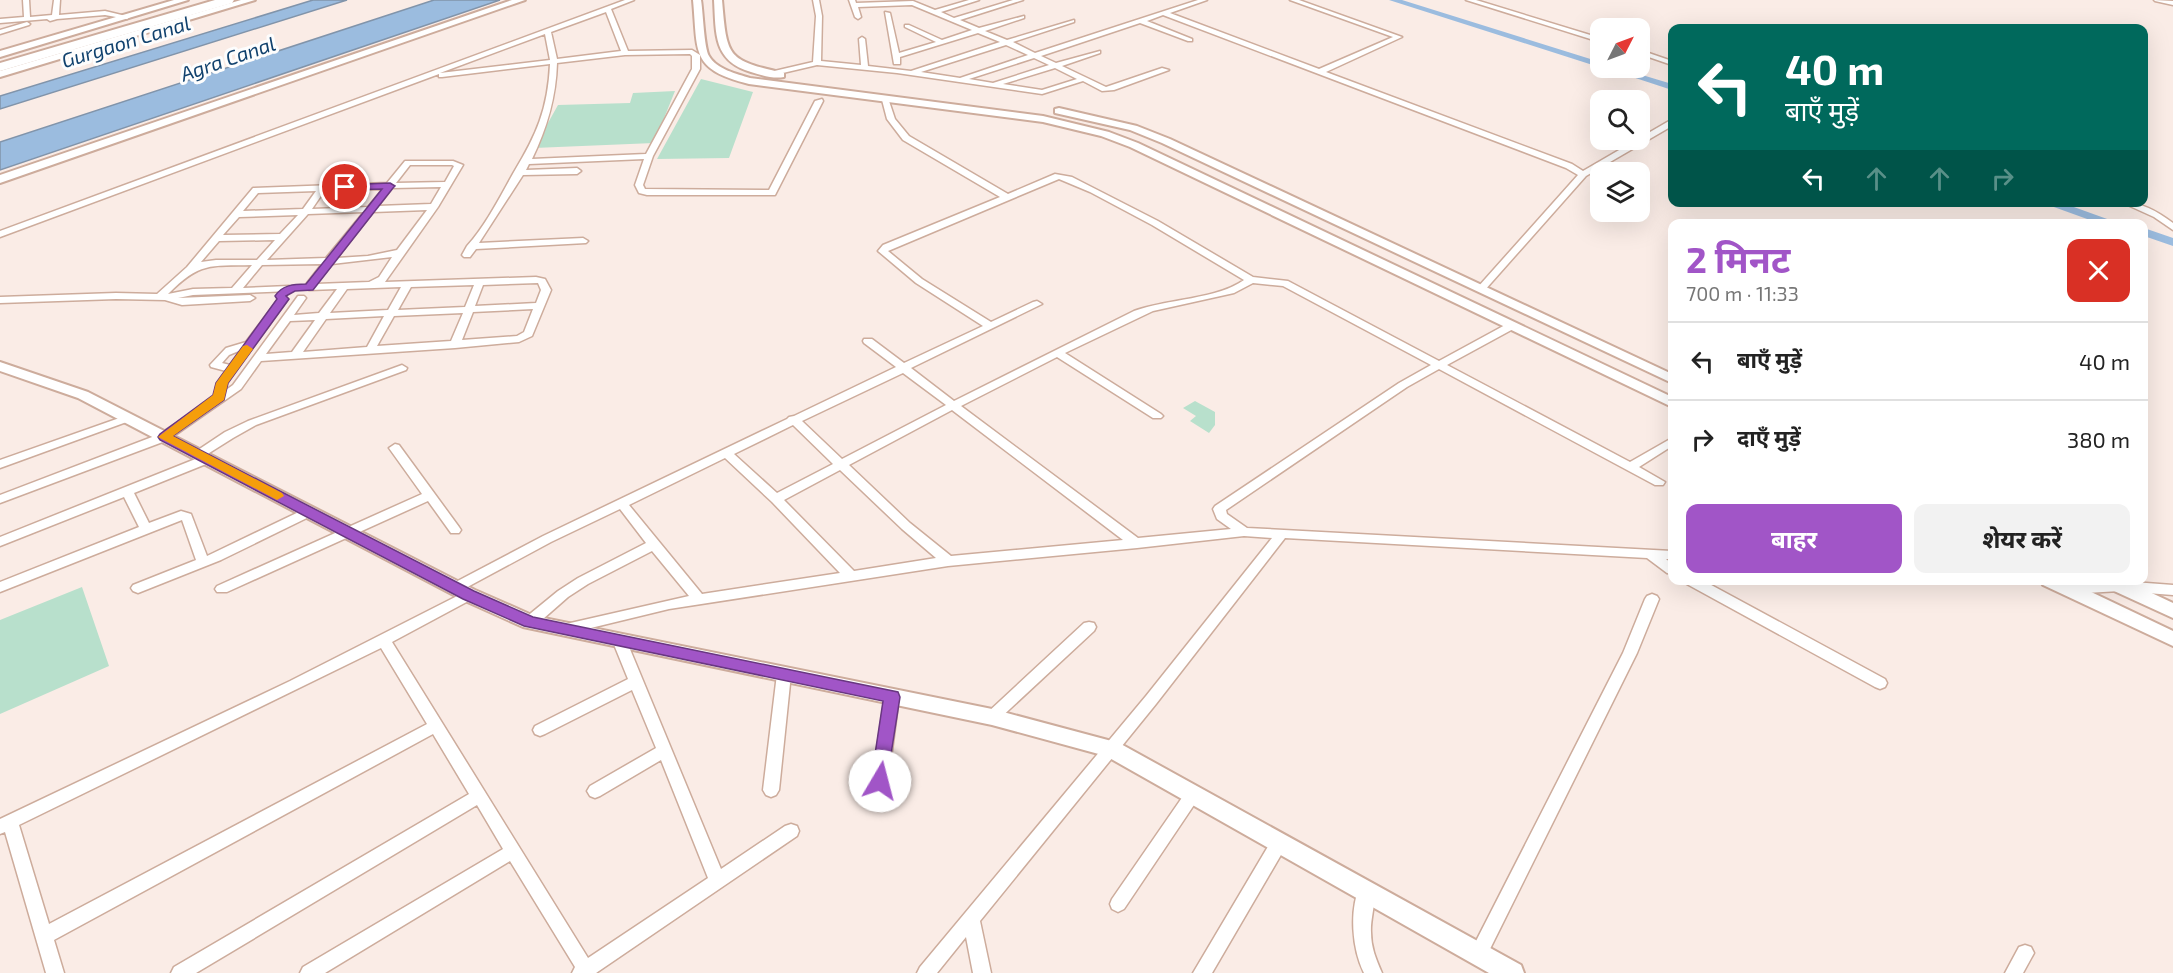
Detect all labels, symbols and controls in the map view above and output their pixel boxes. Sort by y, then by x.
water label: Gurgaon Canal [58,10,193,72]
north arrow [1590,18,1650,78]
map controls [1590,18,1650,222]
water label: Agra Canal [176,31,278,86]
text: 40 m [1785,43,1884,93]
icon: left [1686,48,1764,126]
button: search [1590,90,1650,150]
text: बाएँ मुड़ें [1785,94,1859,126]
pin [319,161,370,212]
button: layers [1590,162,1650,222]
icon: left [1797,162,1830,195]
icon: ahead [1860,162,1893,195]
icon: ahead [1923,162,1956,195]
icon: right [1986,162,2019,195]
icon: arrive [328,170,361,203]
text: 2 मिनट [1686,237,1790,280]
button: close [2067,239,2130,302]
text: 700 m · 11:33 [1686,281,1799,305]
icon: left [1686,345,1719,378]
text: बाएँ मुड़ें [1737,346,1802,372]
text: 40 m [2079,348,2130,374]
icon: right [1686,423,1719,456]
text: दाएँ मुड़ें [1737,424,1801,450]
text: 380 m [2067,426,2130,452]
button: बाहर [1686,504,1902,573]
button: शेयर करें [1914,504,2130,573]
position arrow [848,749,912,813]

